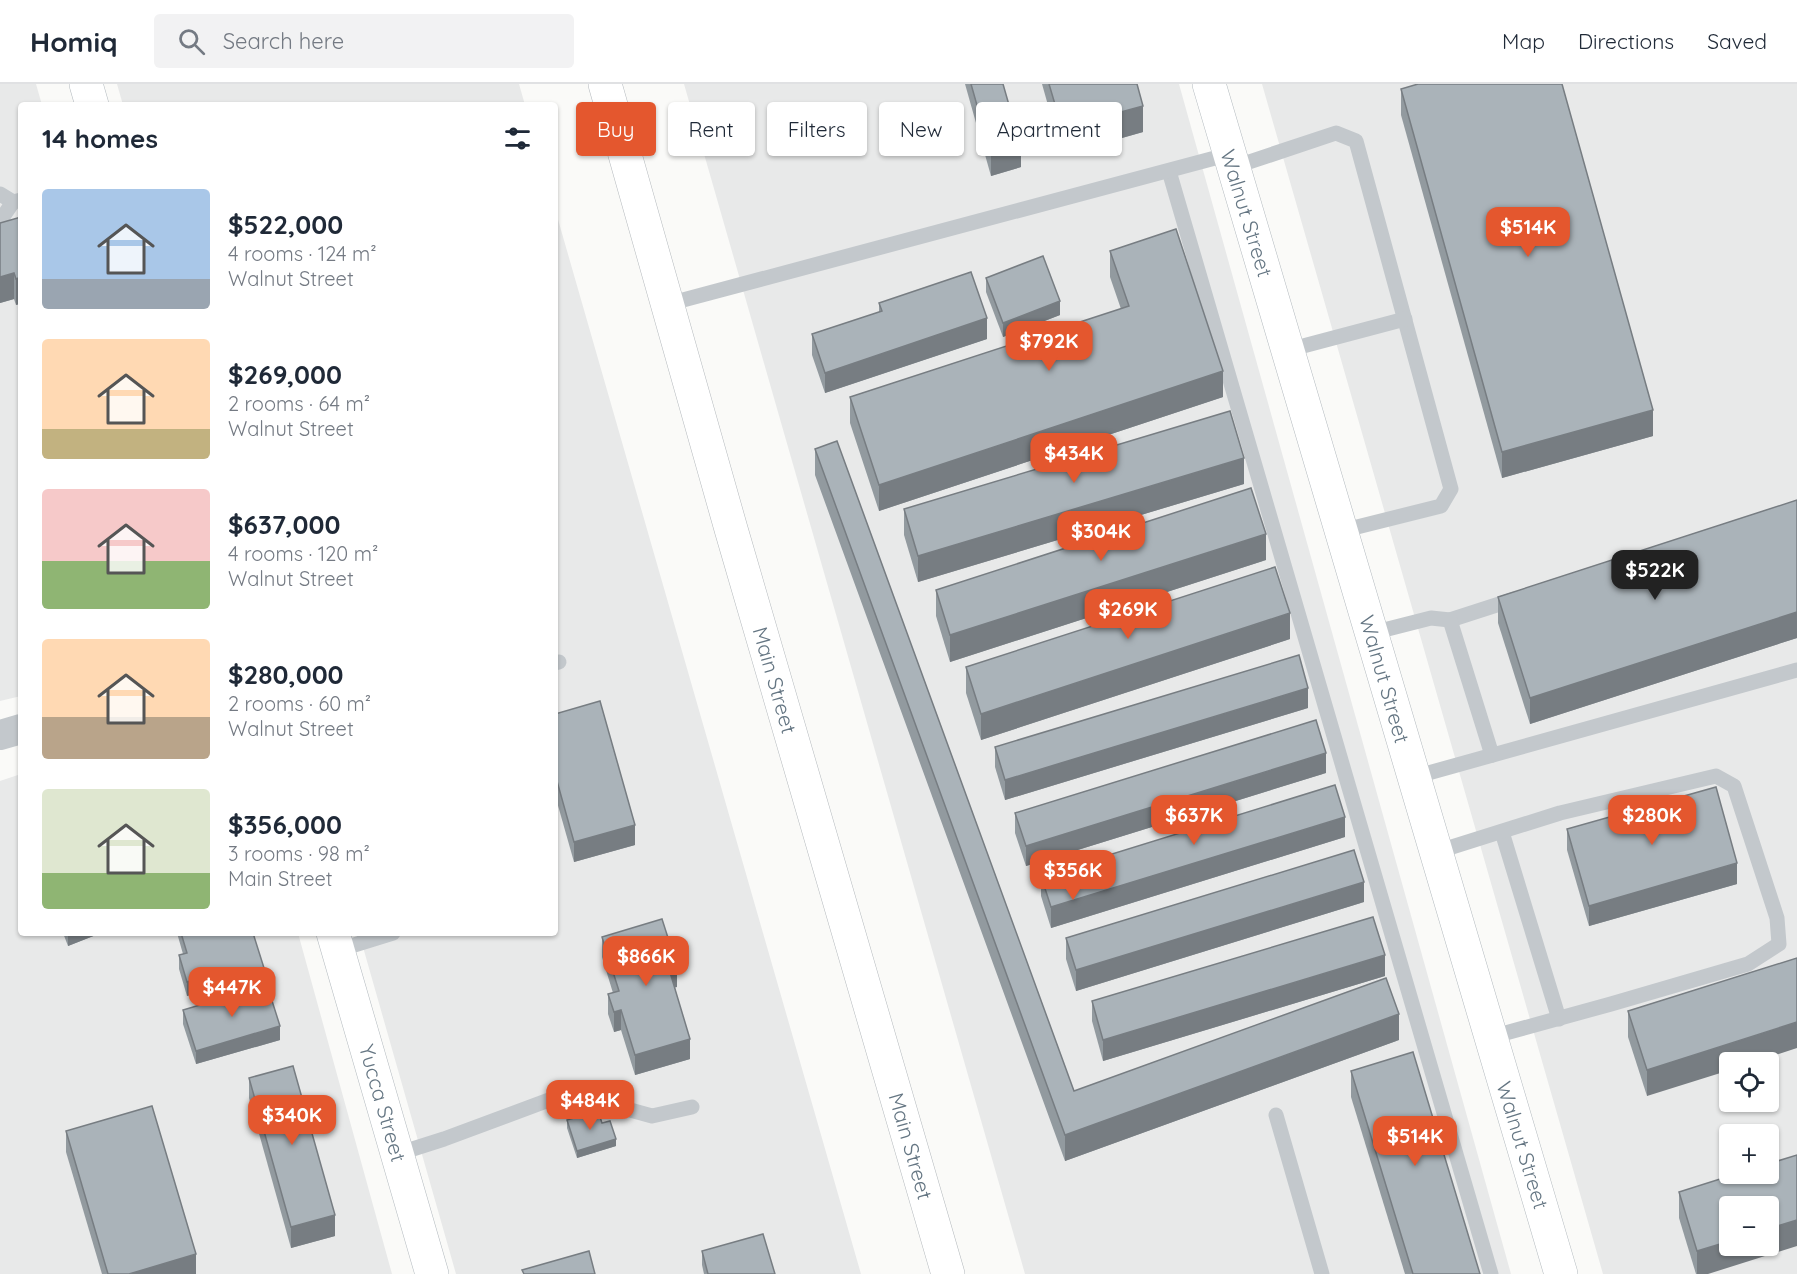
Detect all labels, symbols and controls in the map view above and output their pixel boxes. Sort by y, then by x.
search box [154,14,574,68]
text: Homiq [30,24,118,59]
icon: search [175,25,208,58]
text: Search here [223,27,344,55]
text: Map [1502,28,1545,54]
text: Directions [1578,28,1674,54]
text: Saved [1707,28,1767,54]
chip: Buy [576,102,656,156]
chip: Rent [668,102,755,156]
chip: Filters [767,102,867,156]
chip: New [879,102,964,156]
chip: Apartment [976,102,1122,156]
text: 14 homes [42,122,158,155]
icon: filters [501,122,534,155]
street label: Walnut Street [1215,146,1279,280]
pin: $514K [1486,207,1570,258]
text: $522,000 [228,208,343,241]
icon: home [90,213,162,285]
text: $514K [1500,214,1556,239]
text: 4 rooms · 124 m² [228,241,377,266]
text: Walnut Street [228,266,354,291]
pin: $792K [1007,321,1091,372]
text: $792K [1020,328,1078,353]
text: $269,000 [228,358,342,391]
icon: home [90,363,162,435]
text: 2 rooms · 64 m² [228,391,370,416]
text: Walnut Street [228,416,354,441]
pin: $434K [1032,433,1116,484]
text: $434K [1044,440,1104,465]
text: $637,000 [228,508,340,541]
pin: $304K [1059,511,1143,562]
icon: home [90,513,162,585]
text: $304K [1071,518,1131,543]
text: 4 rooms · 120 m² [228,541,378,566]
pin: $522K [1613,550,1697,601]
text: $522K [1625,557,1685,582]
text: Walnut Street [228,566,354,591]
pin: $269K [1086,589,1170,640]
text: $269K [1099,596,1157,621]
street label: Walnut Street [1354,612,1416,746]
street label: Main Street [747,624,803,736]
text: $280,000 [228,658,344,691]
icon: home [90,663,162,735]
text: 2 rooms · 60 m² [228,691,371,716]
text: Walnut Street [228,716,354,741]
pin: $637K [1152,795,1236,846]
pin: $280K [1610,795,1694,846]
text: $637K [1165,802,1223,827]
text: $280K [1622,802,1682,827]
text: $356,000 [228,808,342,841]
icon: home [90,813,162,885]
text: 3 rooms · 98 m² [228,841,370,866]
pin: $356K [1031,850,1115,901]
text: $356K [1044,857,1102,882]
text: Main Street [228,866,333,891]
pin: $866K [604,936,688,987]
text: $866K [617,943,675,968]
pin: $447K [190,967,274,1018]
text: $447K [203,974,261,999]
street label: Yucca Street [354,1041,412,1165]
map controls [1719,1052,1779,1256]
button: locate [1719,1052,1779,1112]
street label: Walnut Street [1491,1078,1555,1212]
pin: $484K [548,1080,632,1131]
text: $484K [560,1087,620,1112]
street label: Main Street [883,1090,939,1202]
pin: $340K [250,1095,334,1146]
text: $340K [262,1102,322,1127]
pin: $514K [1373,1116,1457,1167]
text: $514K [1387,1123,1443,1148]
button: + [1719,1124,1779,1184]
button: − [1719,1196,1779,1256]

